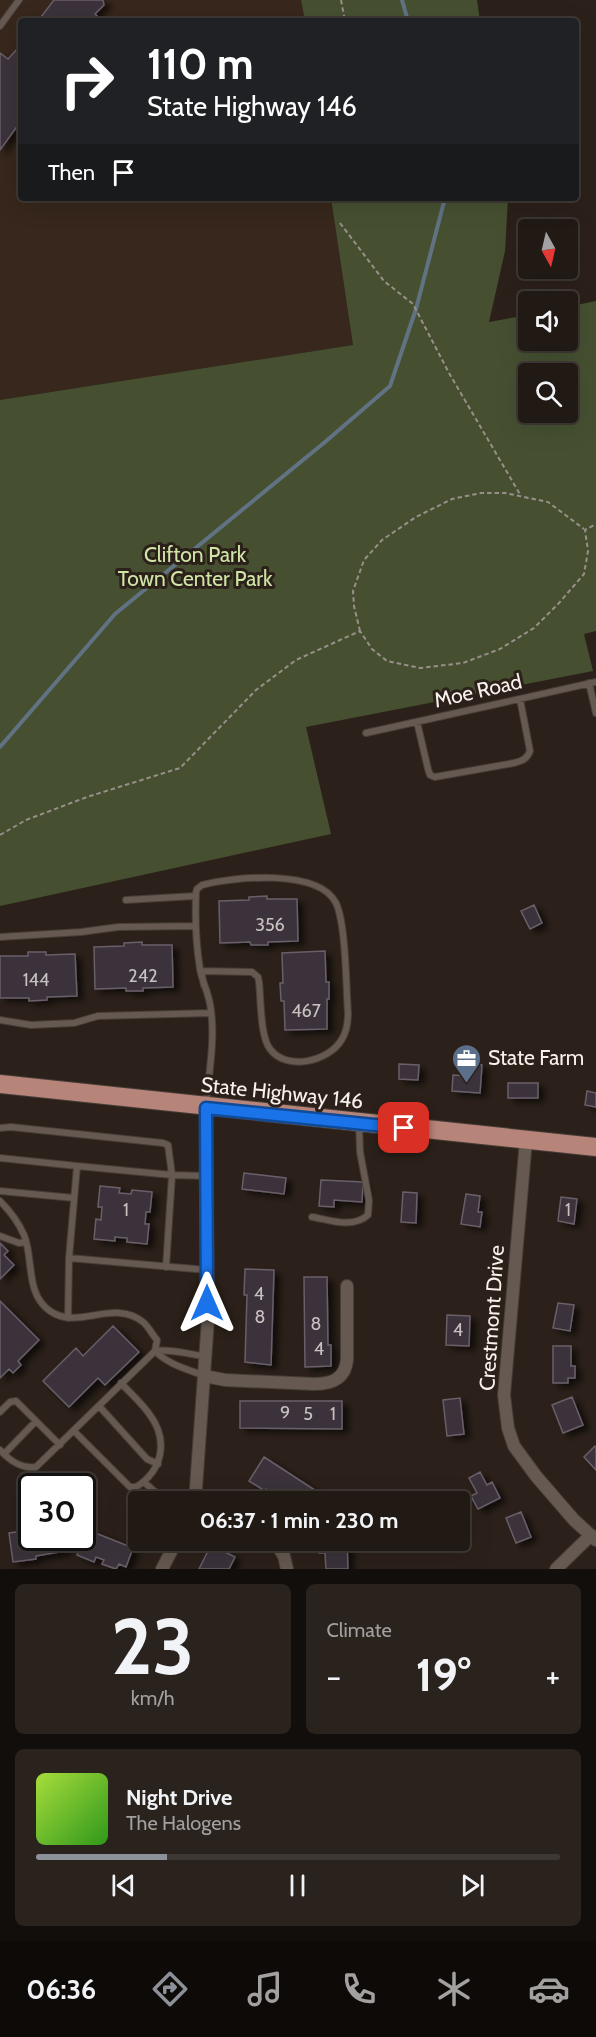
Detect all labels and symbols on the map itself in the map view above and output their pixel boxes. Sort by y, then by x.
north arrow [518,219,578,279]
park label: Clifton Park Town Center Park [118,542,273,591]
street label: Moe Road [432,668,524,713]
house number: 356 [255,914,285,936]
house number: 242 [128,965,158,987]
house number: 144 [23,969,49,991]
house number: 467 [291,1000,321,1022]
office icon: State Farm [451,1042,483,1084]
place label: State Farm [488,1045,584,1070]
street label: State Highway 146 [200,1072,365,1113]
pin [378,1102,429,1153]
house number: 1 [123,1199,129,1221]
house number: 1 [565,1199,571,1221]
street label: Crestmont Drive [474,1244,509,1392]
position arrow [175,1271,239,1335]
house number: 4 [254,1283,264,1305]
house number: 8 [255,1306,265,1328]
house number: 8 [311,1313,321,1335]
house number: 4 [453,1319,463,1341]
house number: 4 [314,1338,324,1360]
house number: 9 [280,1402,290,1424]
house number: 5 [303,1403,313,1425]
house number: 1 [330,1403,336,1425]
speed limit sign: 30 [18,1473,96,1551]

